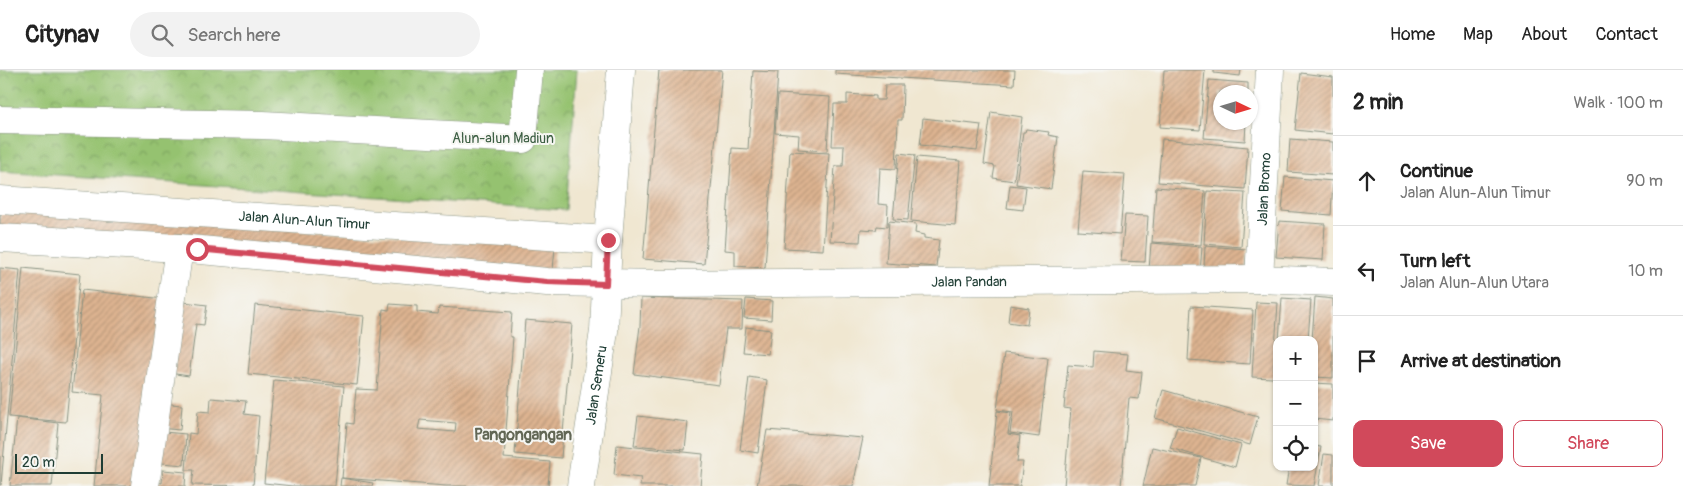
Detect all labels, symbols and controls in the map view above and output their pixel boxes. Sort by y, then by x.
search box [130,12,480,57]
text: Citynav [25,20,100,49]
icon: search [148,21,176,49]
text: Search here [188,23,280,47]
text: Home [1390,23,1435,46]
text: Map [1463,23,1493,46]
text: About [1521,23,1567,46]
text: Contact [1595,23,1658,46]
north arrow [1213,85,1258,130]
text: 2 min [1353,89,1403,116]
text: Walk · 100 m [1574,93,1663,113]
park label: Alun-alun Madiun [452,130,554,147]
street label: Jalan Bromo [1253,152,1274,226]
text: Continue [1400,159,1473,183]
icon: ahead [1353,167,1381,195]
text: 90 m [1626,171,1663,191]
text: Jalan Alun-Alun Timur [1400,183,1551,203]
street label: Jalan Alun-Alun Timur [238,207,371,233]
route end [597,229,620,252]
route start [186,238,209,261]
text: Turn left [1400,249,1470,273]
icon: left [1353,257,1381,285]
text: 10 m [1628,261,1663,281]
street label: Jalan Pandan [931,273,1007,290]
text: Jalan Alun-Alun Utara [1400,273,1549,293]
map controls [1273,336,1318,471]
button: + [1273,336,1318,381]
street label: Jalan Semeru [582,344,610,426]
icon: arrive [1353,347,1381,375]
text: Arrive at destination [1400,349,1561,373]
button: − [1273,381,1318,426]
button: Save [1353,420,1503,467]
button: Share [1513,420,1663,467]
district label: Pangongangan [474,425,572,445]
button: locate [1273,426,1318,471]
scale bar [15,451,102,474]
text: 20 m [22,454,55,471]

